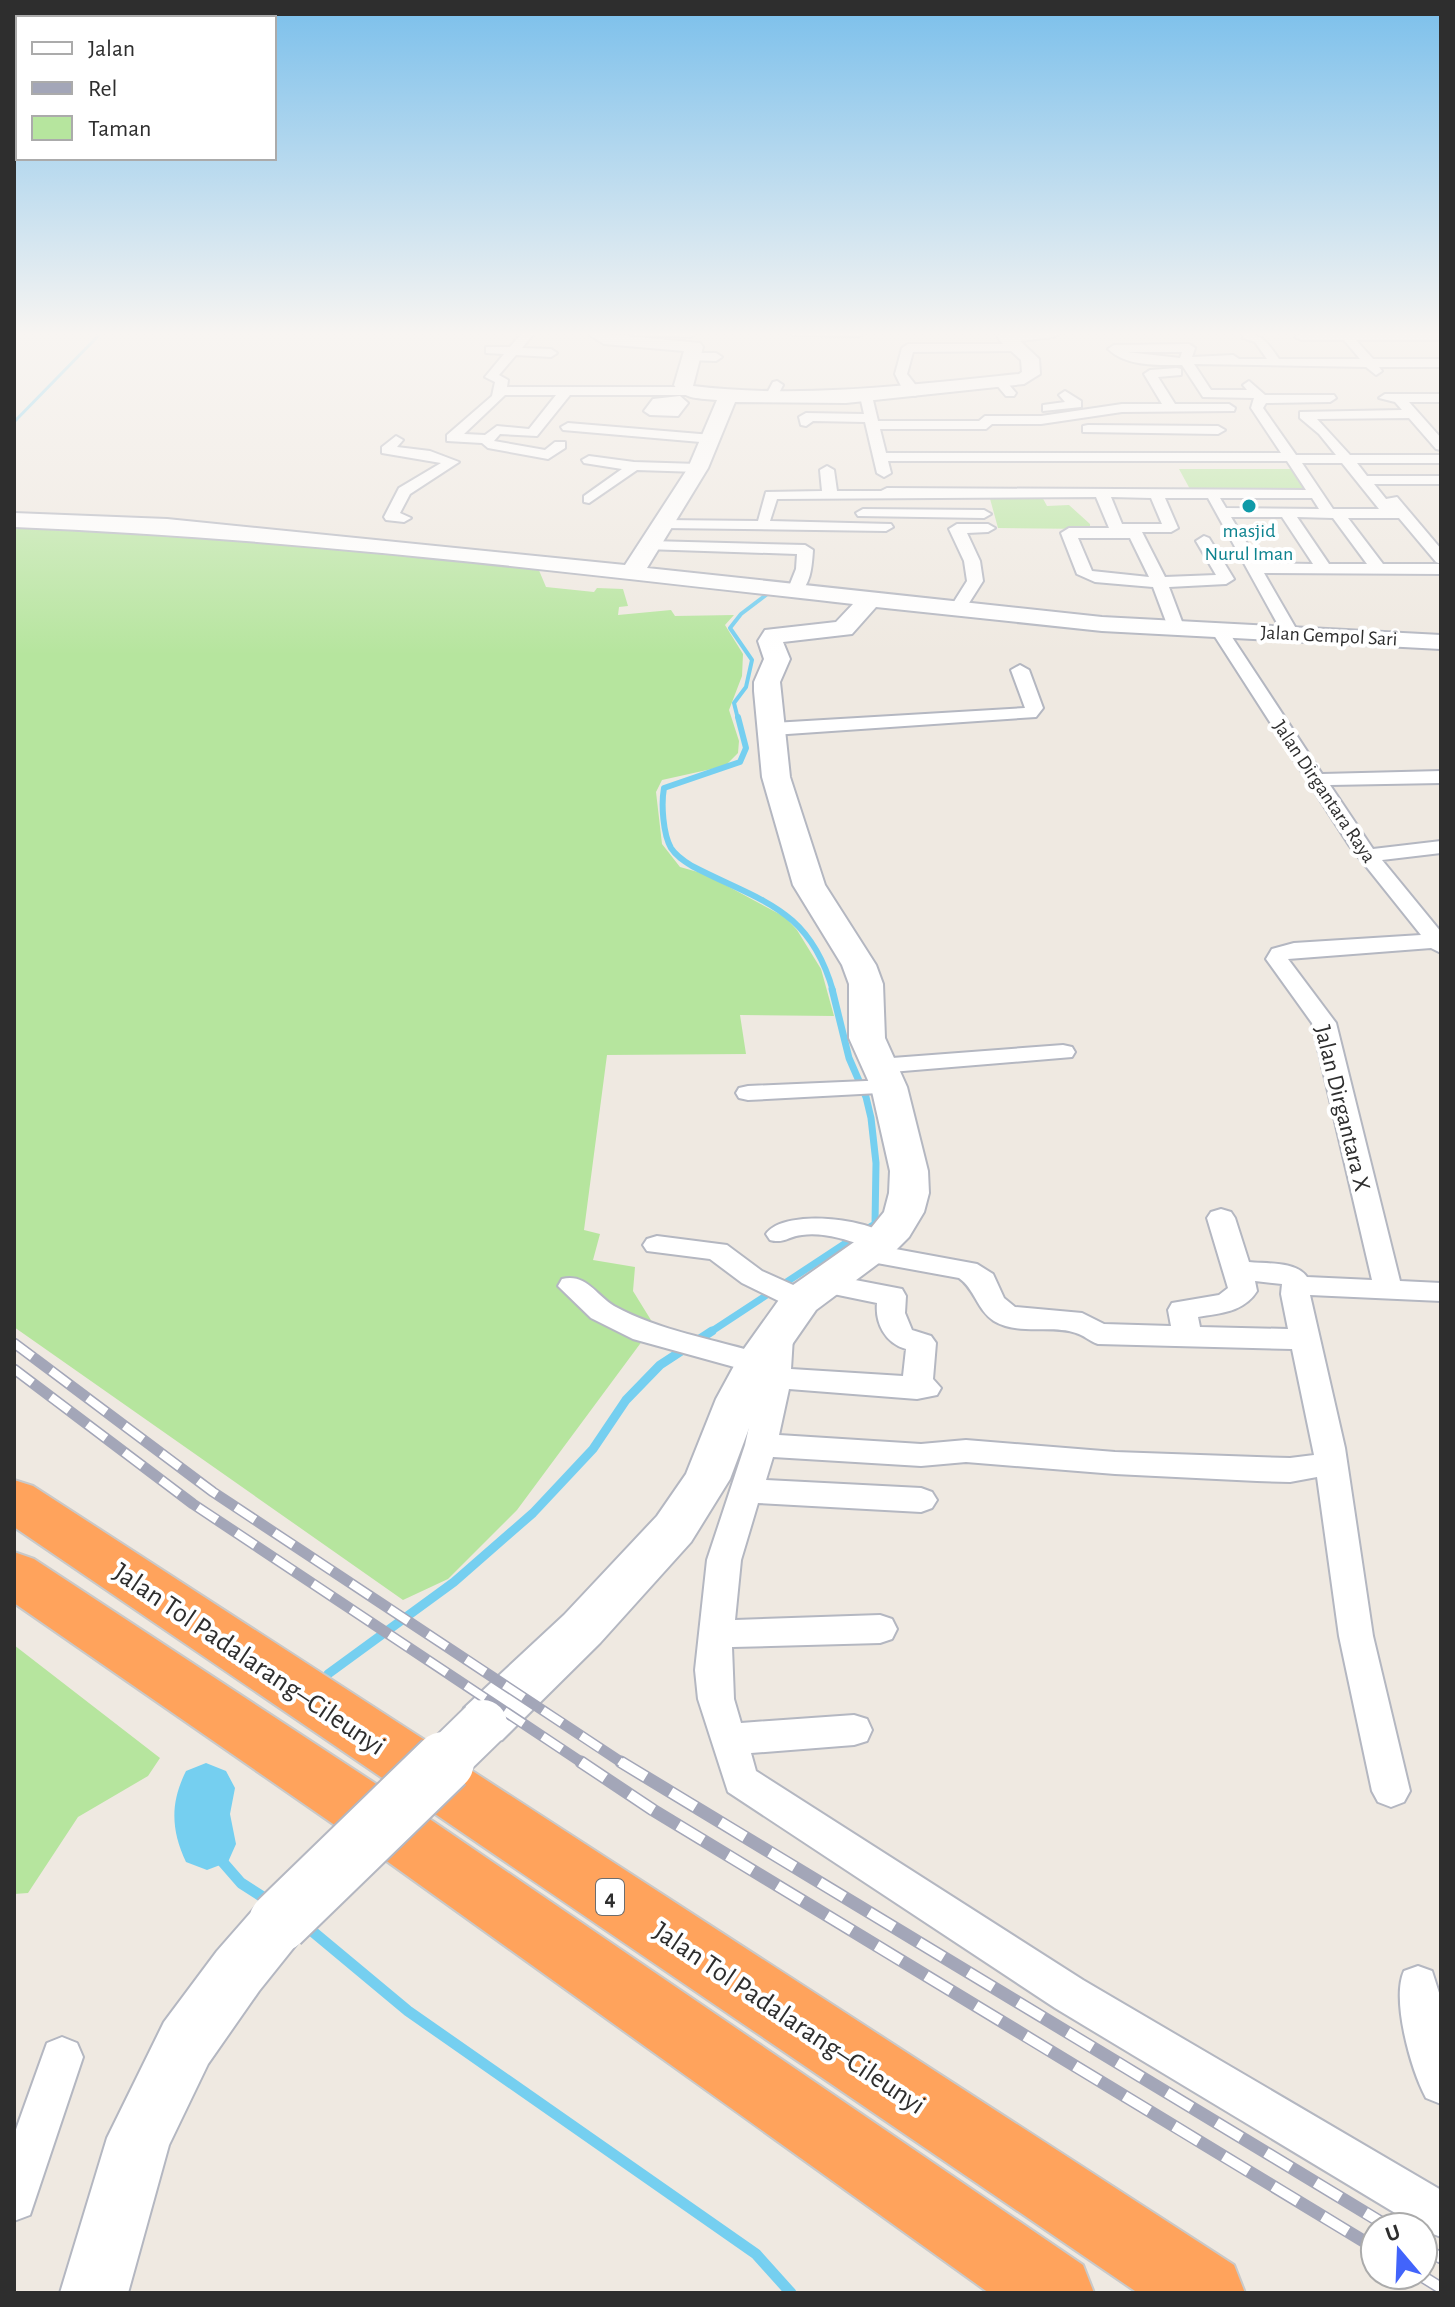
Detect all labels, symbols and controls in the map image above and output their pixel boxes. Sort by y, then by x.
legend [16,16,276,160]
text: Jalan [88,37,135,61]
text: Rel [88,77,117,101]
text: Taman [88,117,151,141]
marker: masjid Nurul Iman [1240,497,1258,515]
place label: masjid Nurul Iman [1205,521,1293,564]
street label: Jalan Gempol Sari [1260,622,1398,650]
street label: Jalan Dirgantara Raya [1269,717,1379,866]
street label: Jalan Dirgantara X [1310,1023,1374,1194]
street label: Jalan Tol Padalarang–Cileunyi [108,1558,390,1761]
road number: 4 [596,1879,624,1915]
street label: Jalan Tol Padalarang–Cileunyi [648,1917,930,2120]
north arrow [1359,2211,1439,2291]
text: U [1383,2220,1403,2246]

